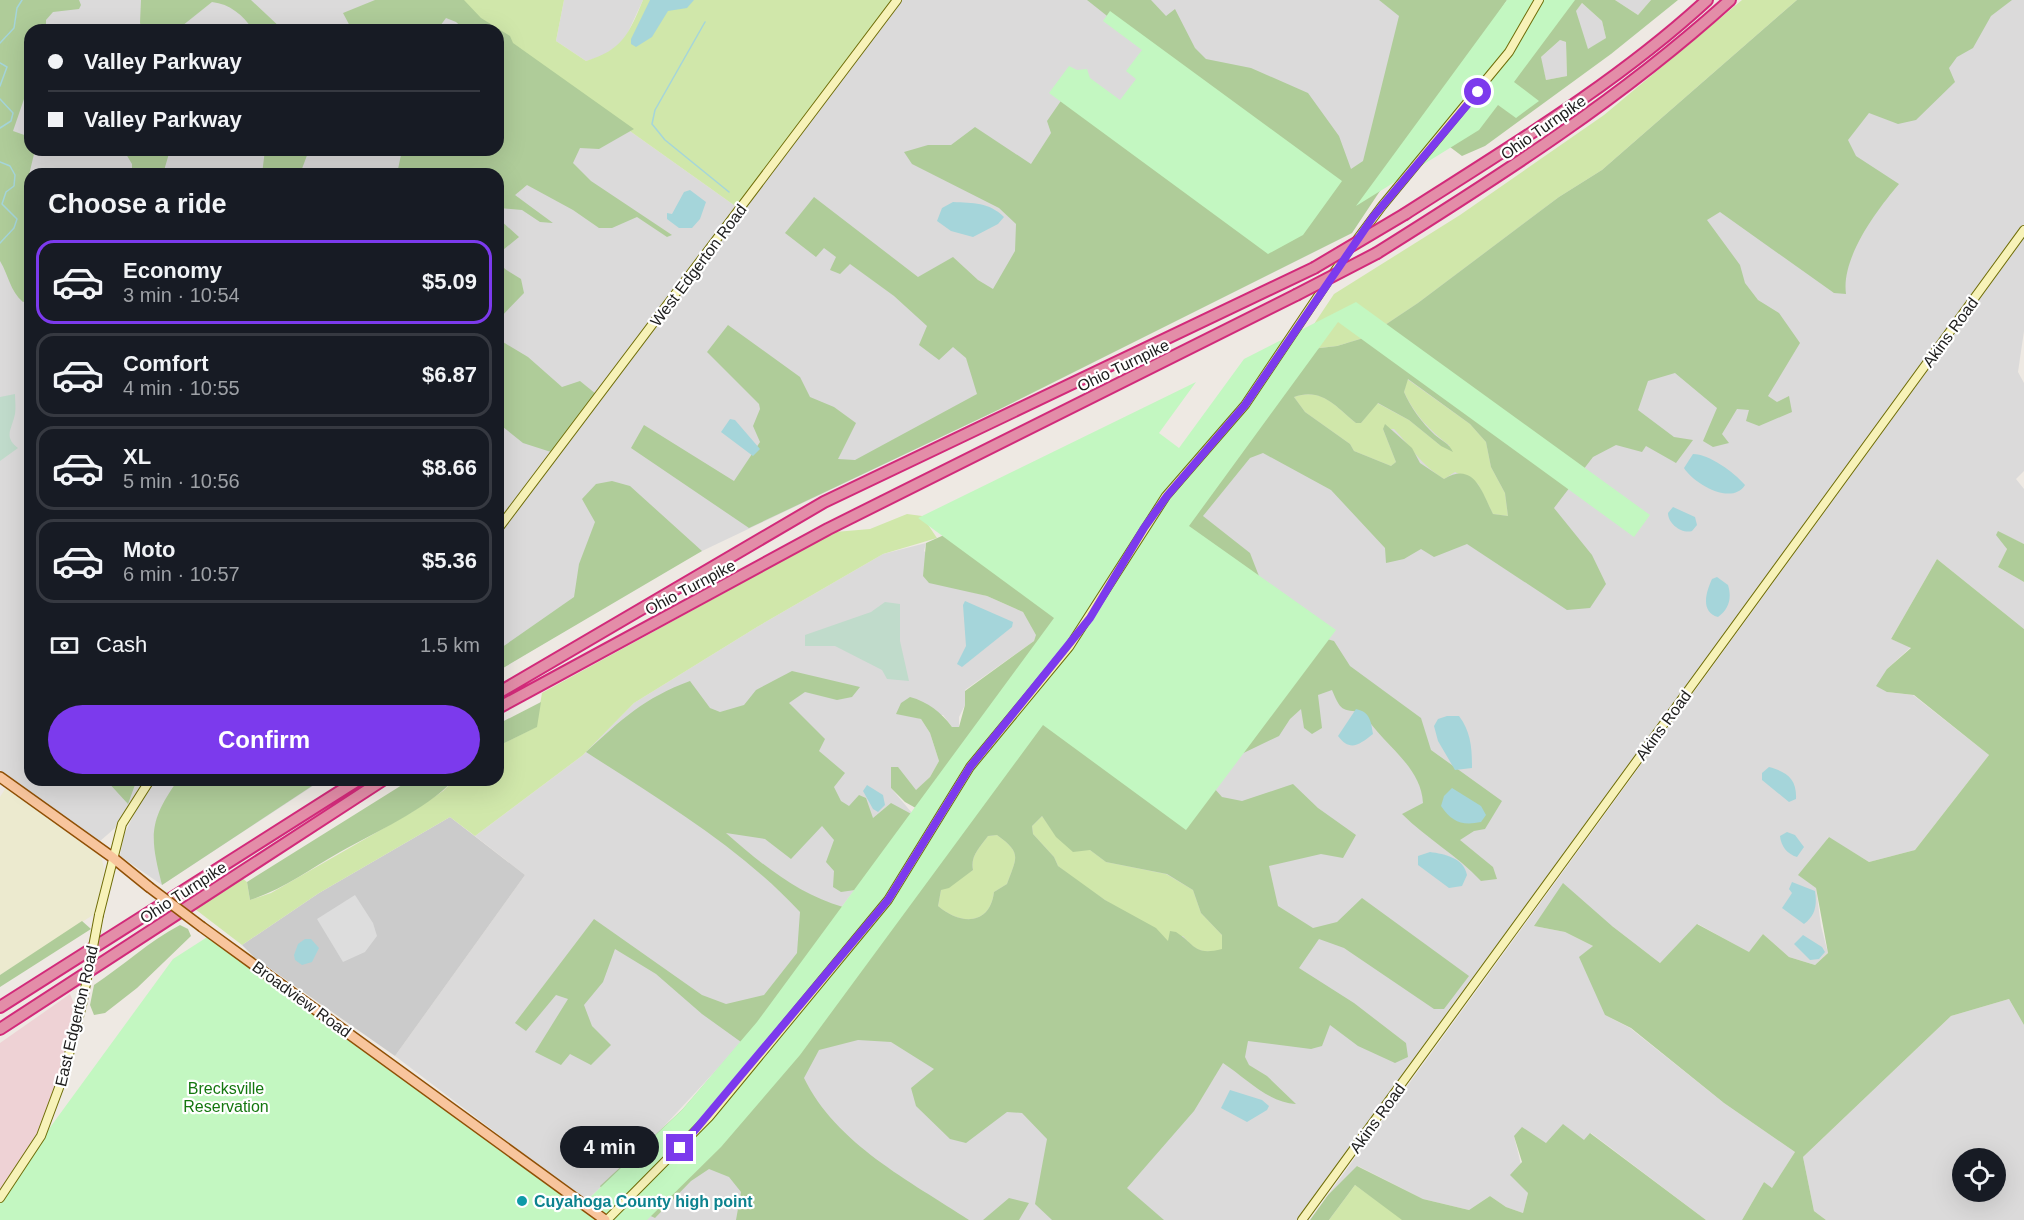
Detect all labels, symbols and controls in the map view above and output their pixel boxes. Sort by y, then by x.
text: Valley Parkway [84,49,242,74]
route start [1464,78,1491,105]
street label: Ohio Turnpike [1498,92,1589,163]
text: Valley Parkway [84,107,242,132]
text: Choose a ride [48,189,227,219]
street label: West Edgerton Road [647,201,750,330]
icon: car [51,255,105,309]
text: Economy [123,258,222,283]
text: $5.09 [422,269,477,294]
text: 3 min · 10:54 [123,284,240,306]
street label: Akins Road [1919,294,1981,370]
street label: Ohio Turnpike [1075,336,1172,395]
icon: car [51,348,105,402]
text: Comfort [123,351,209,376]
text: $6.87 [422,362,477,387]
text: 4 min · 10:55 [123,377,240,399]
icon: car [51,441,105,495]
text: XL [123,444,151,469]
text: $8.66 [422,455,477,480]
text: 5 min · 10:56 [123,470,240,492]
icon: car [51,534,105,588]
text: Moto [123,537,176,562]
text: $5.36 [422,548,477,573]
street label: Ohio Turnpike [642,557,738,618]
text: 6 min · 10:57 [123,563,240,585]
icon: cash [48,629,81,662]
text: Cash [96,632,147,657]
text: 1.5 km [420,634,480,656]
street label: Akins Road [1632,687,1694,763]
button: Confirm [48,705,480,774]
street label: Ohio Turnpike [137,858,230,927]
street label: East Edgerton Road [52,944,101,1088]
street label: Broadview Road [249,958,354,1041]
park label: Brecksville Reservation [183,1080,269,1115]
street label: Akins Road [1346,1080,1408,1156]
callout: 4 min [560,1127,659,1169]
route end [666,1134,693,1161]
text: 4 min [583,1136,636,1158]
map controls [1952,1148,2006,1202]
button: locate [1952,1148,2006,1202]
place label: Cuyahoga County high point [534,1193,753,1210]
marker: Cuyahoga County high point [515,1194,529,1208]

